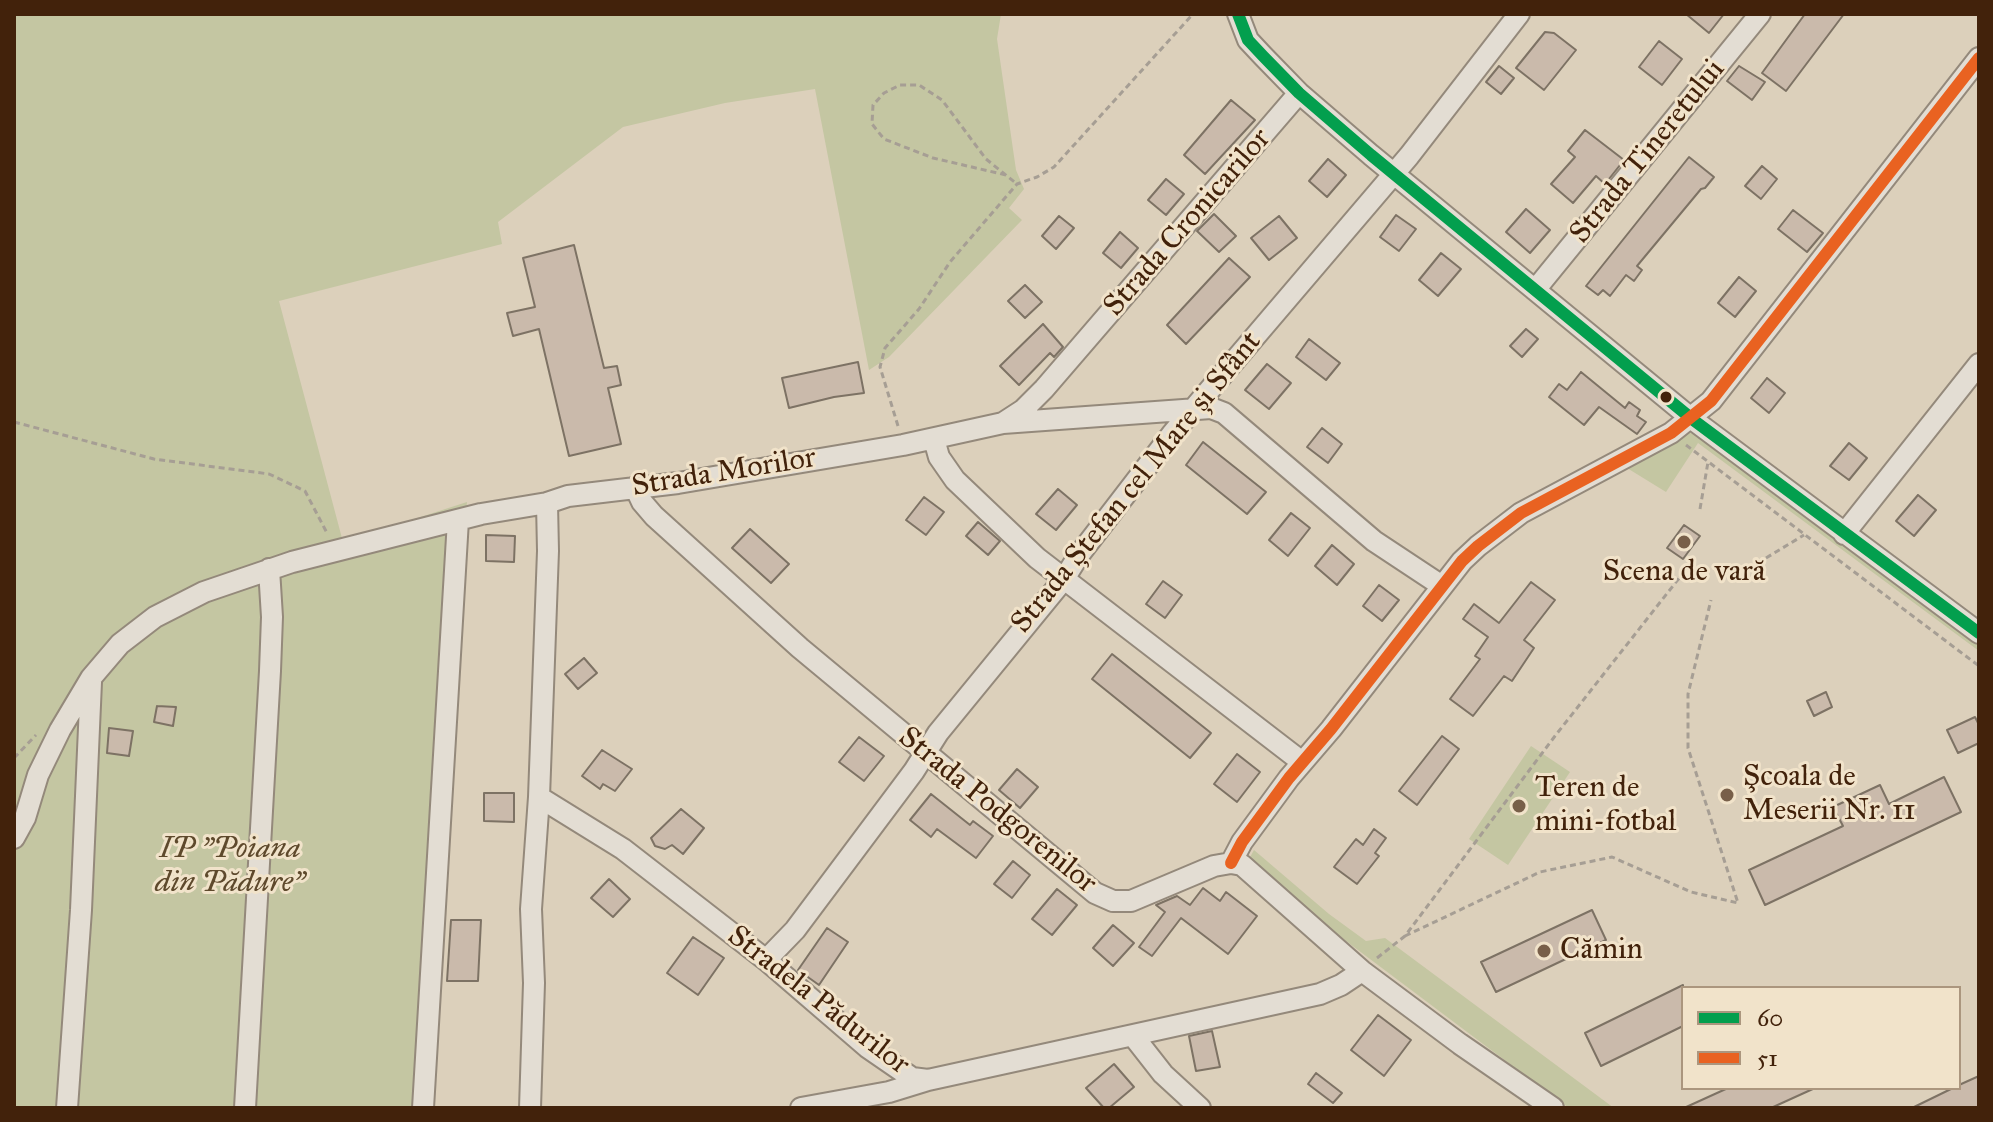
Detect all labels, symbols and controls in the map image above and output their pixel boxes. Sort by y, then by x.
street label: Strada Tineretului [1563,53,1733,251]
street label: Strada Cronicarilor [1097,122,1279,324]
street label: Strada Ștefan cel Mare și Sfânt [1004,325,1270,641]
unlabelled marker [1658,389,1674,405]
street label: Strada Morilor [629,441,819,505]
marker: Scena de vară [1675,533,1693,551]
place label: Scena de vară [1603,555,1765,591]
street label: Strada Podgorenilor [891,720,1103,902]
place label: Şcoala de Meserii Nr. 11 [1743,760,1916,830]
place label: Teren de mini-fotbal [1535,771,1676,842]
marker: Şcoala de Meserii Nr. 11 [1718,786,1736,804]
marker: Teren de mini-fotbal [1510,797,1528,815]
park label: IP "Poiana din Pădure" [155,832,305,902]
street label: Stradela Pădurilor [720,919,916,1083]
place label: Cămin [1560,933,1643,969]
marker: Cămin [1535,942,1553,960]
legend [1681,986,1961,1090]
text: 60 [1757,1003,1783,1033]
text: 51 [1757,1043,1778,1073]

